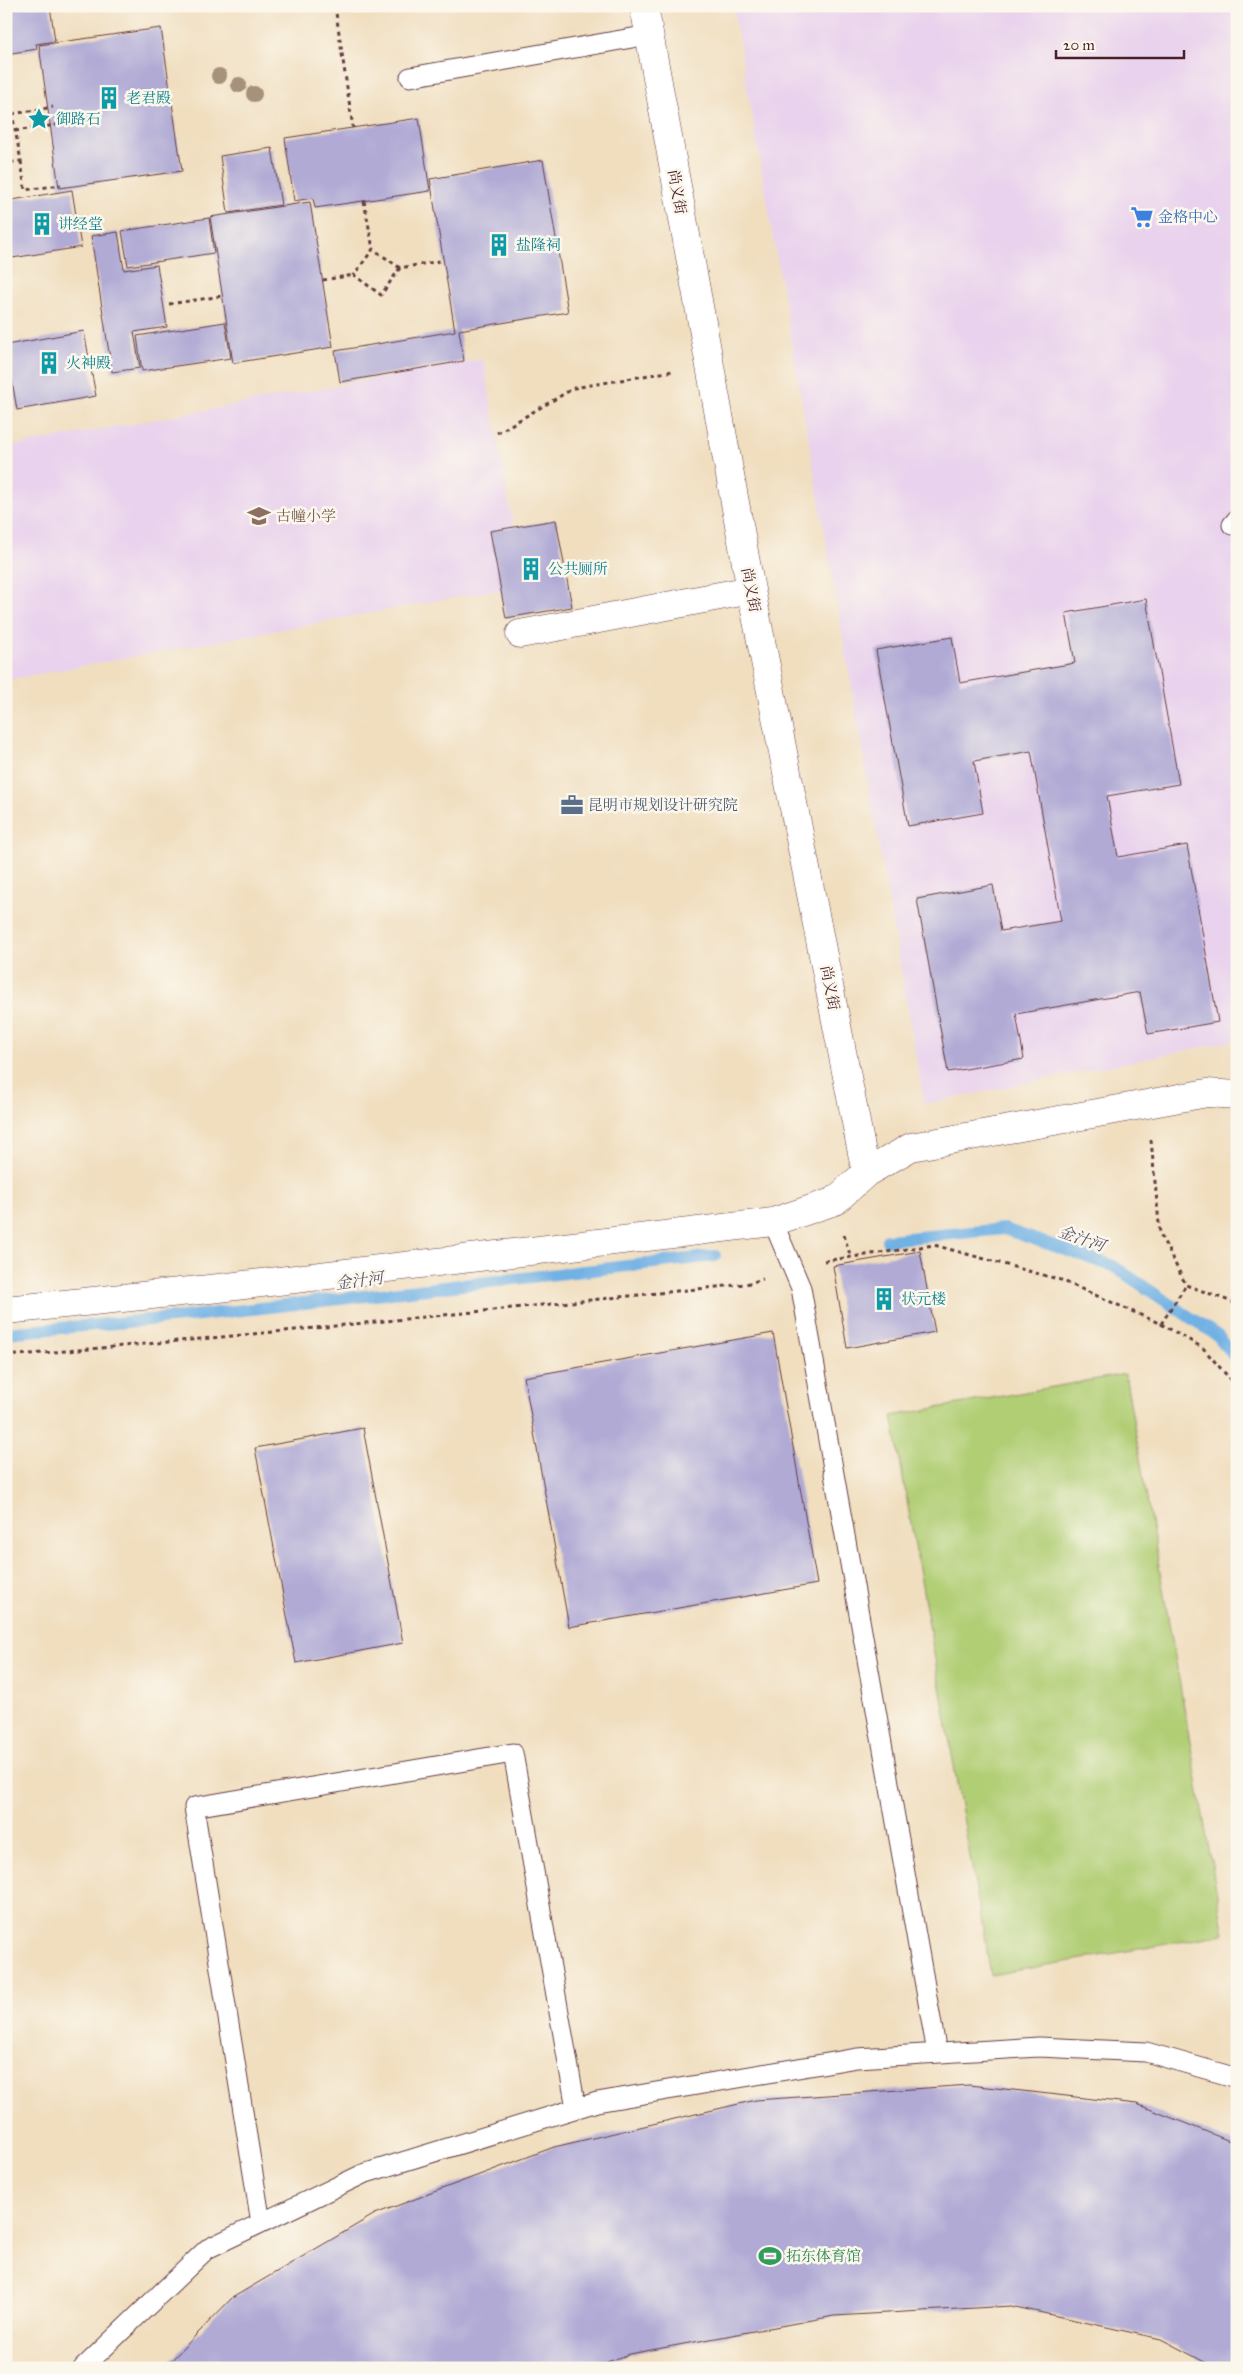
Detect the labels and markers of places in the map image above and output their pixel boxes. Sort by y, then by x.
building icon: 老君殿 [96,85,122,111]
place label: 老君殿 [126,89,171,107]
place icon: 御路石 [26,106,52,132]
place label: 御路石 [56,110,101,128]
supermarket icon: 金格中心 [1129,204,1155,230]
place label: 金格中心 [1158,208,1218,226]
building icon: 讲经堂 [29,211,55,237]
place label: 讲经堂 [58,215,103,233]
building icon: 盐隆祠 [486,232,512,258]
place label: 盐隆祠 [516,236,561,254]
building icon: 火神殿 [36,350,62,376]
place label: 火神殿 [66,354,111,372]
school or university icon: 古幢小学 [246,503,272,529]
place label: 古幢小学 [276,507,336,525]
building icon: 公共厕所 [518,556,544,582]
place label: 公共厕所 [548,560,608,578]
office icon: 昆明市规划设计研究院 [559,792,585,818]
place label: 昆明市规划设计研究院 [588,796,738,814]
building icon: 状元楼 [871,1286,897,1312]
place label: 状元楼 [901,1290,946,1308]
sports icon: 拓东体育馆 [757,2243,783,2269]
place label: 拓东体育馆 [786,2247,861,2265]

